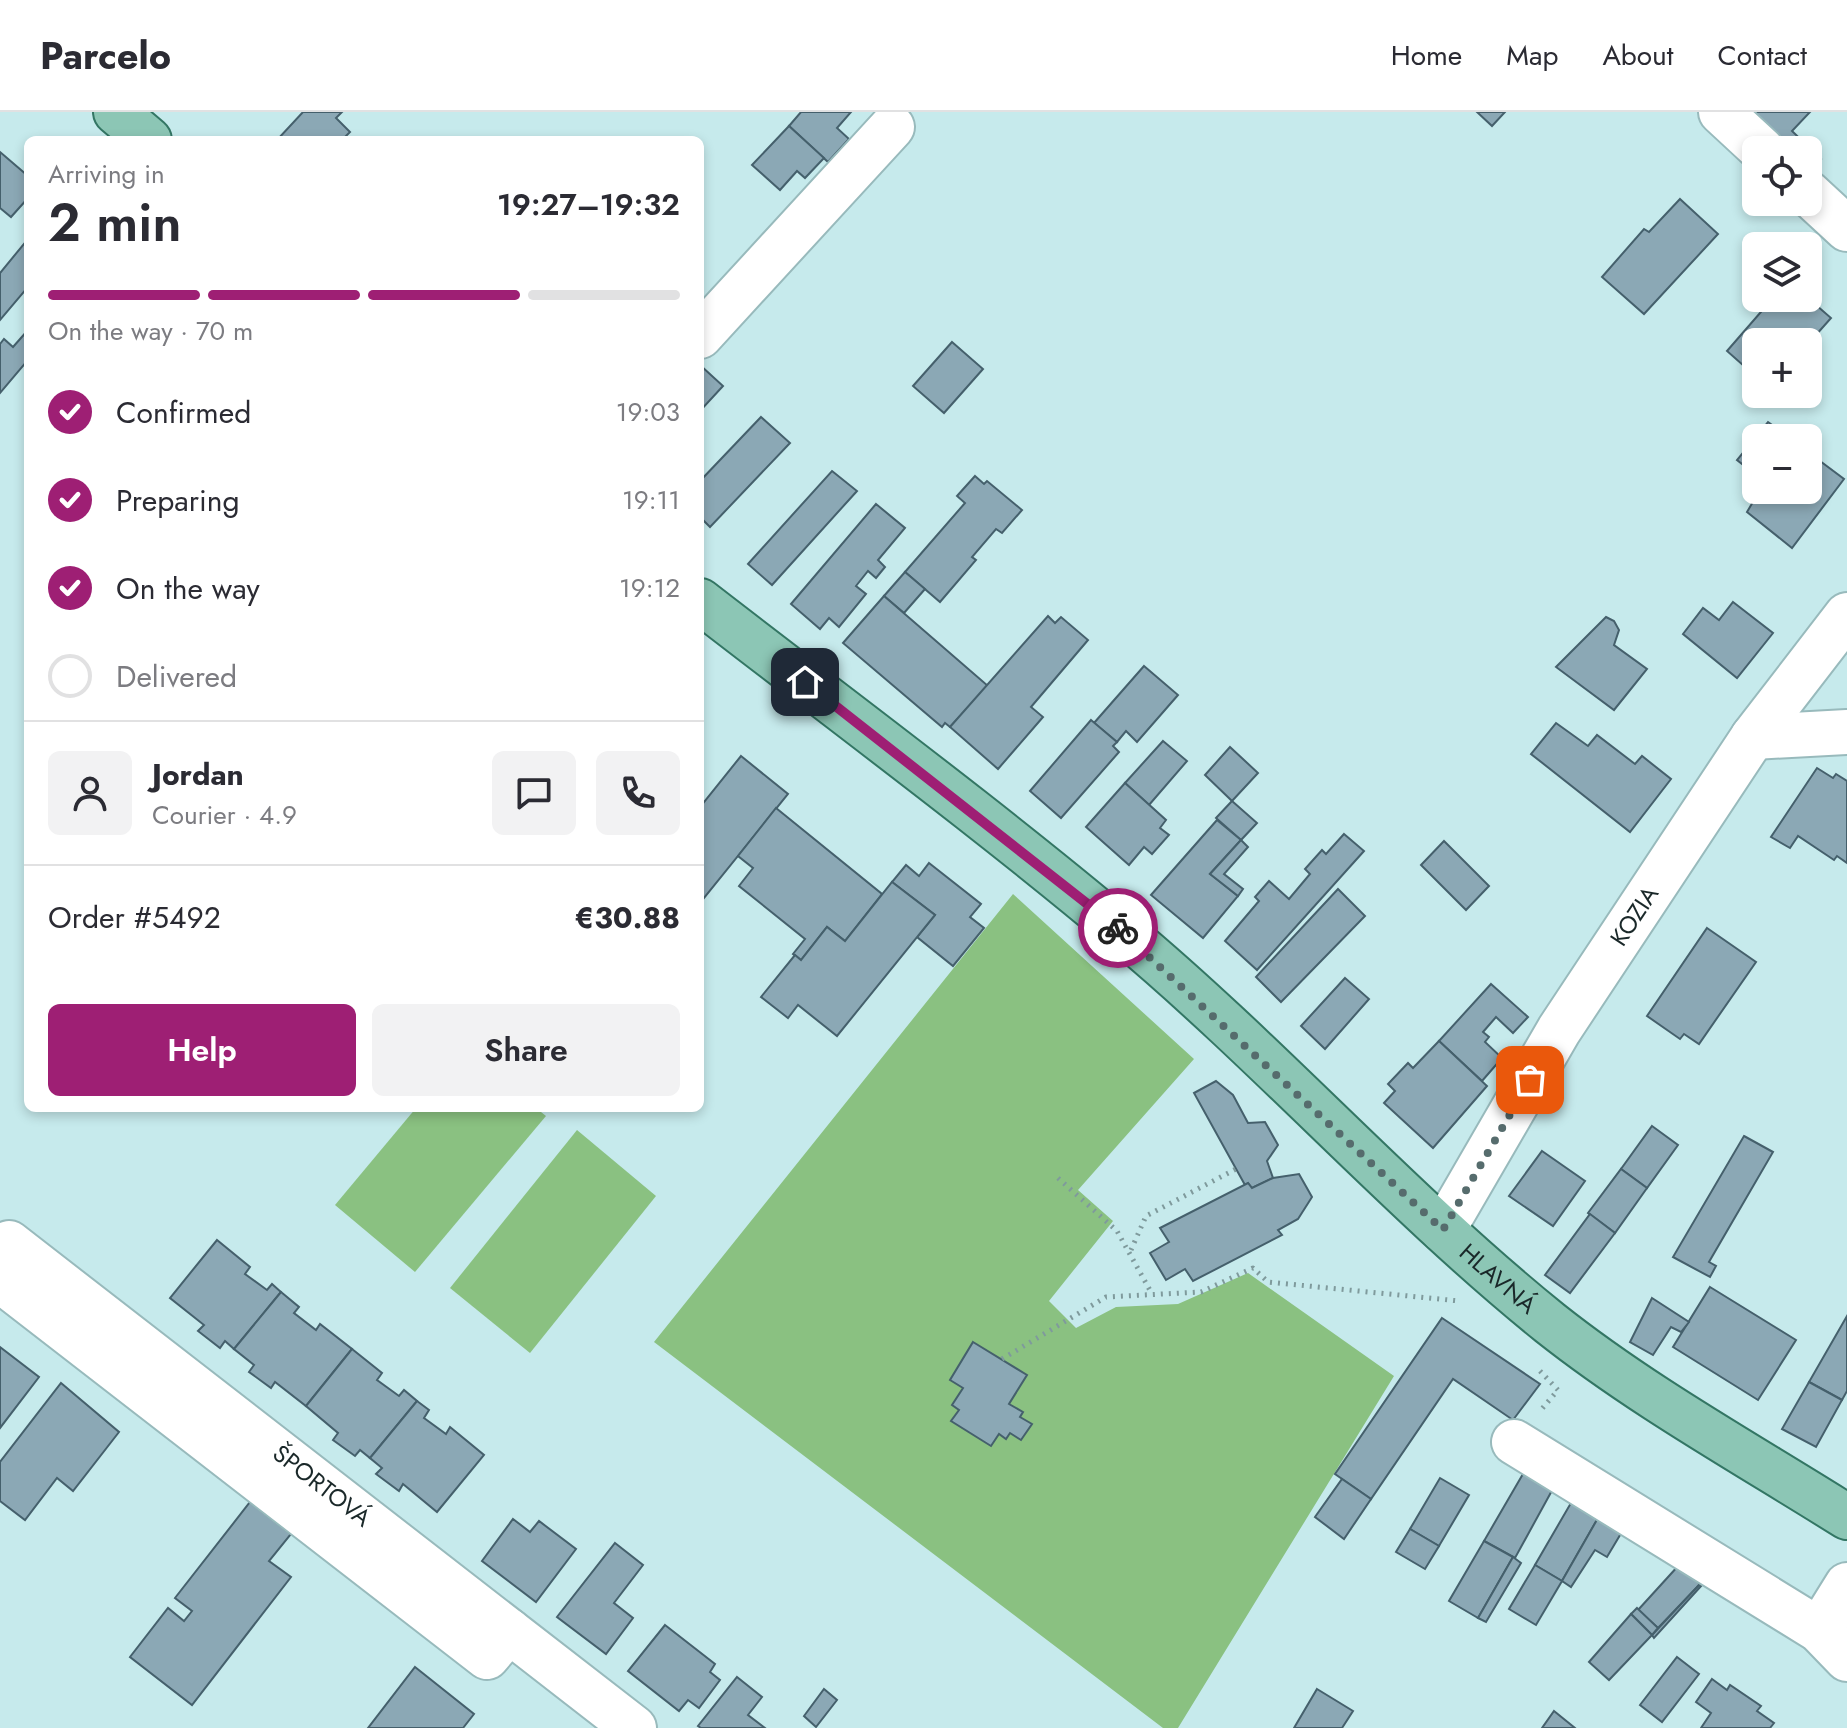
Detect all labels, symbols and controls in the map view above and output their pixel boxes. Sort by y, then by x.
text: Parcelo [40,28,171,83]
text: Home [1391,35,1462,76]
text: Map [1506,35,1558,76]
text: About [1602,35,1674,76]
text: Contact [1718,35,1807,76]
map controls [1742,136,1822,504]
button: locate [1742,136,1822,216]
text: Arriving in [48,155,165,193]
text: 19:27–19:32 [497,183,680,226]
text: 2 min [48,185,181,261]
button: layers [1742,232,1822,312]
text: On the way · 70 m [48,312,253,350]
button: + [1742,328,1822,408]
icon: check [48,390,92,434]
text: Confirmed [116,391,251,434]
text: 19:03 [616,393,680,431]
button: − [1742,424,1822,504]
icon: check [48,478,92,522]
text: Preparing [116,479,240,522]
text: 19:11 [622,481,680,519]
icon: check [48,566,92,610]
text: On the way [116,567,260,610]
text: 19:12 [619,569,680,607]
pin [771,648,839,716]
text: Delivered [116,655,237,698]
icon: home [783,660,827,704]
button: person [48,751,132,835]
button: chat [492,751,576,835]
button: phone [596,751,680,835]
text: Jordan [152,753,244,796]
text: Courier · 4.9 [152,796,297,834]
street label: KOZIA [1601,879,1667,953]
courier [1078,888,1158,968]
text: Order #5492 [48,896,221,939]
text: €30.88 [575,896,680,939]
icon: bike [1096,906,1140,950]
button: Help [48,1004,356,1096]
button: Share [372,1004,680,1096]
pin [1496,1046,1564,1114]
icon: bag [1508,1058,1552,1102]
street label: HLAVNÁ [1452,1235,1545,1322]
street label: ŠPORTOVÁ [266,1436,379,1535]

